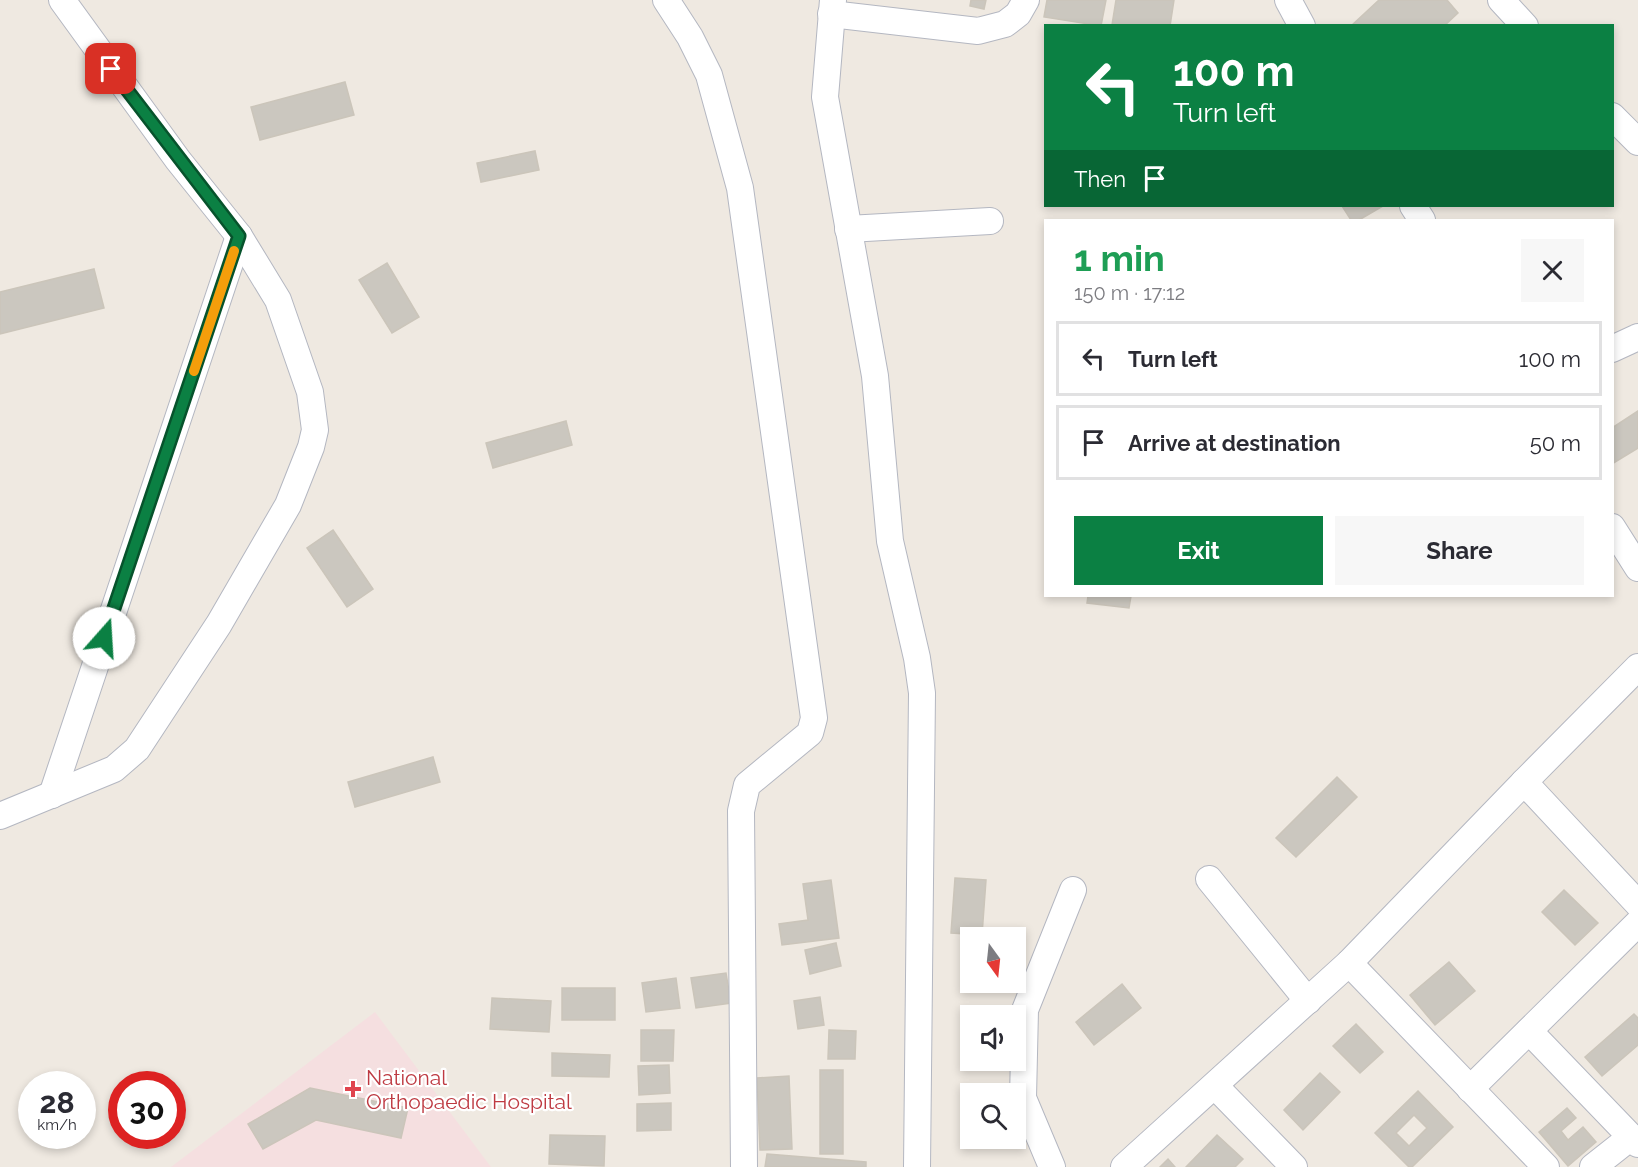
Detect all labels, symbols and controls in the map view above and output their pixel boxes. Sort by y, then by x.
pin [85,43,136,94]
text: 100 m [1173,47,1295,96]
icon: left [1074,48,1152,126]
icon: arrive [94,52,127,85]
text: Turn left [1173,97,1276,128]
icon: arrive [1138,162,1171,195]
text: Then [1074,166,1126,192]
text: 1 min [1074,237,1165,279]
button: close [1521,239,1584,302]
text: 150 m · 17:12 [1074,281,1185,305]
icon: left [1077,342,1110,375]
text: Turn left [1128,346,1218,372]
text: 100 m [1519,346,1581,372]
icon: arrive [1077,426,1110,459]
text: Arrive at destination [1128,430,1341,456]
text: 50 m [1530,430,1581,456]
button: Exit [1074,516,1323,585]
button: Share [1335,516,1584,585]
position arrow [72,606,136,670]
north arrow [960,927,1026,993]
map controls [960,927,1026,1149]
button: sound [960,1005,1026,1071]
place label: National Orthopaedic Hospital [366,1065,572,1114]
speed limit sign: 30 [108,1071,186,1149]
marker: National Orthopaedic Hospital [344,1080,362,1098]
button: search [960,1083,1026,1149]
text: 28 [39,1085,75,1120]
text: km/h [37,1116,77,1134]

